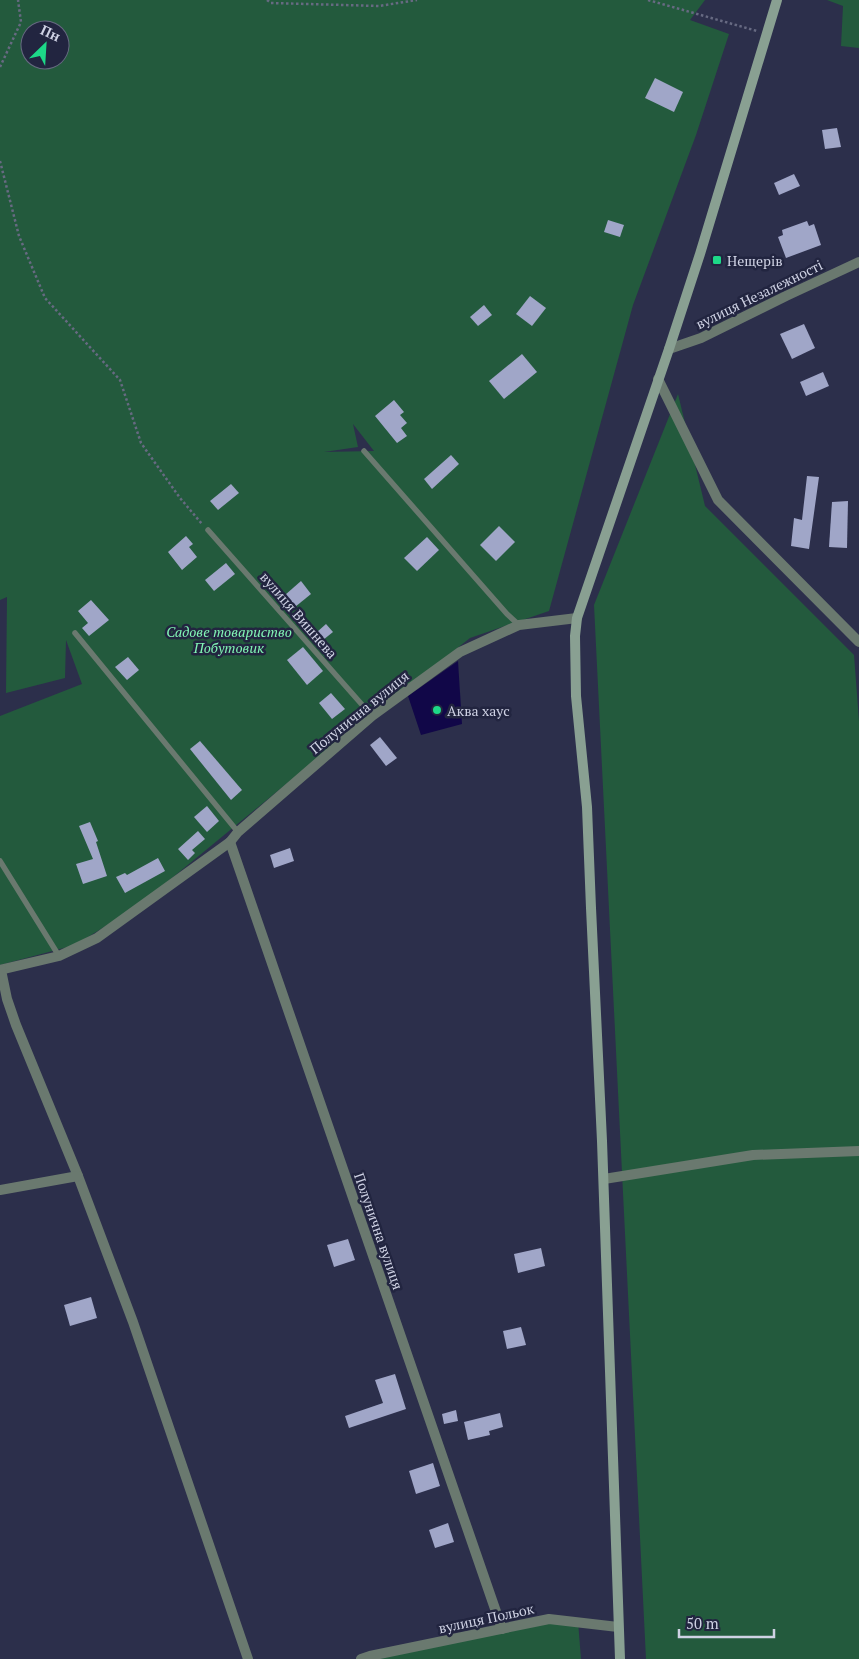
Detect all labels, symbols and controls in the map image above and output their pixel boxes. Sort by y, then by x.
north arrow [20,20,70,70]
text: Пн [38,20,64,46]
place label: Нещерів [727,251,783,270]
marker: Нещерів [711,254,723,266]
street label: вулиця Незалежності [692,255,826,333]
street label: вулиця Вишнева [256,568,342,662]
park label: Садове товариство Побутовик [166,622,292,657]
street label: Полунична вулиця [305,666,413,758]
place label: Аква хаус [447,701,510,720]
marker: Аква хаус [431,704,443,716]
street label: Полунична вулиця [350,1170,408,1292]
street label: вулиця Польок [437,1599,536,1637]
scale bar [679,1606,774,1638]
text: 50 m [686,1613,719,1633]

